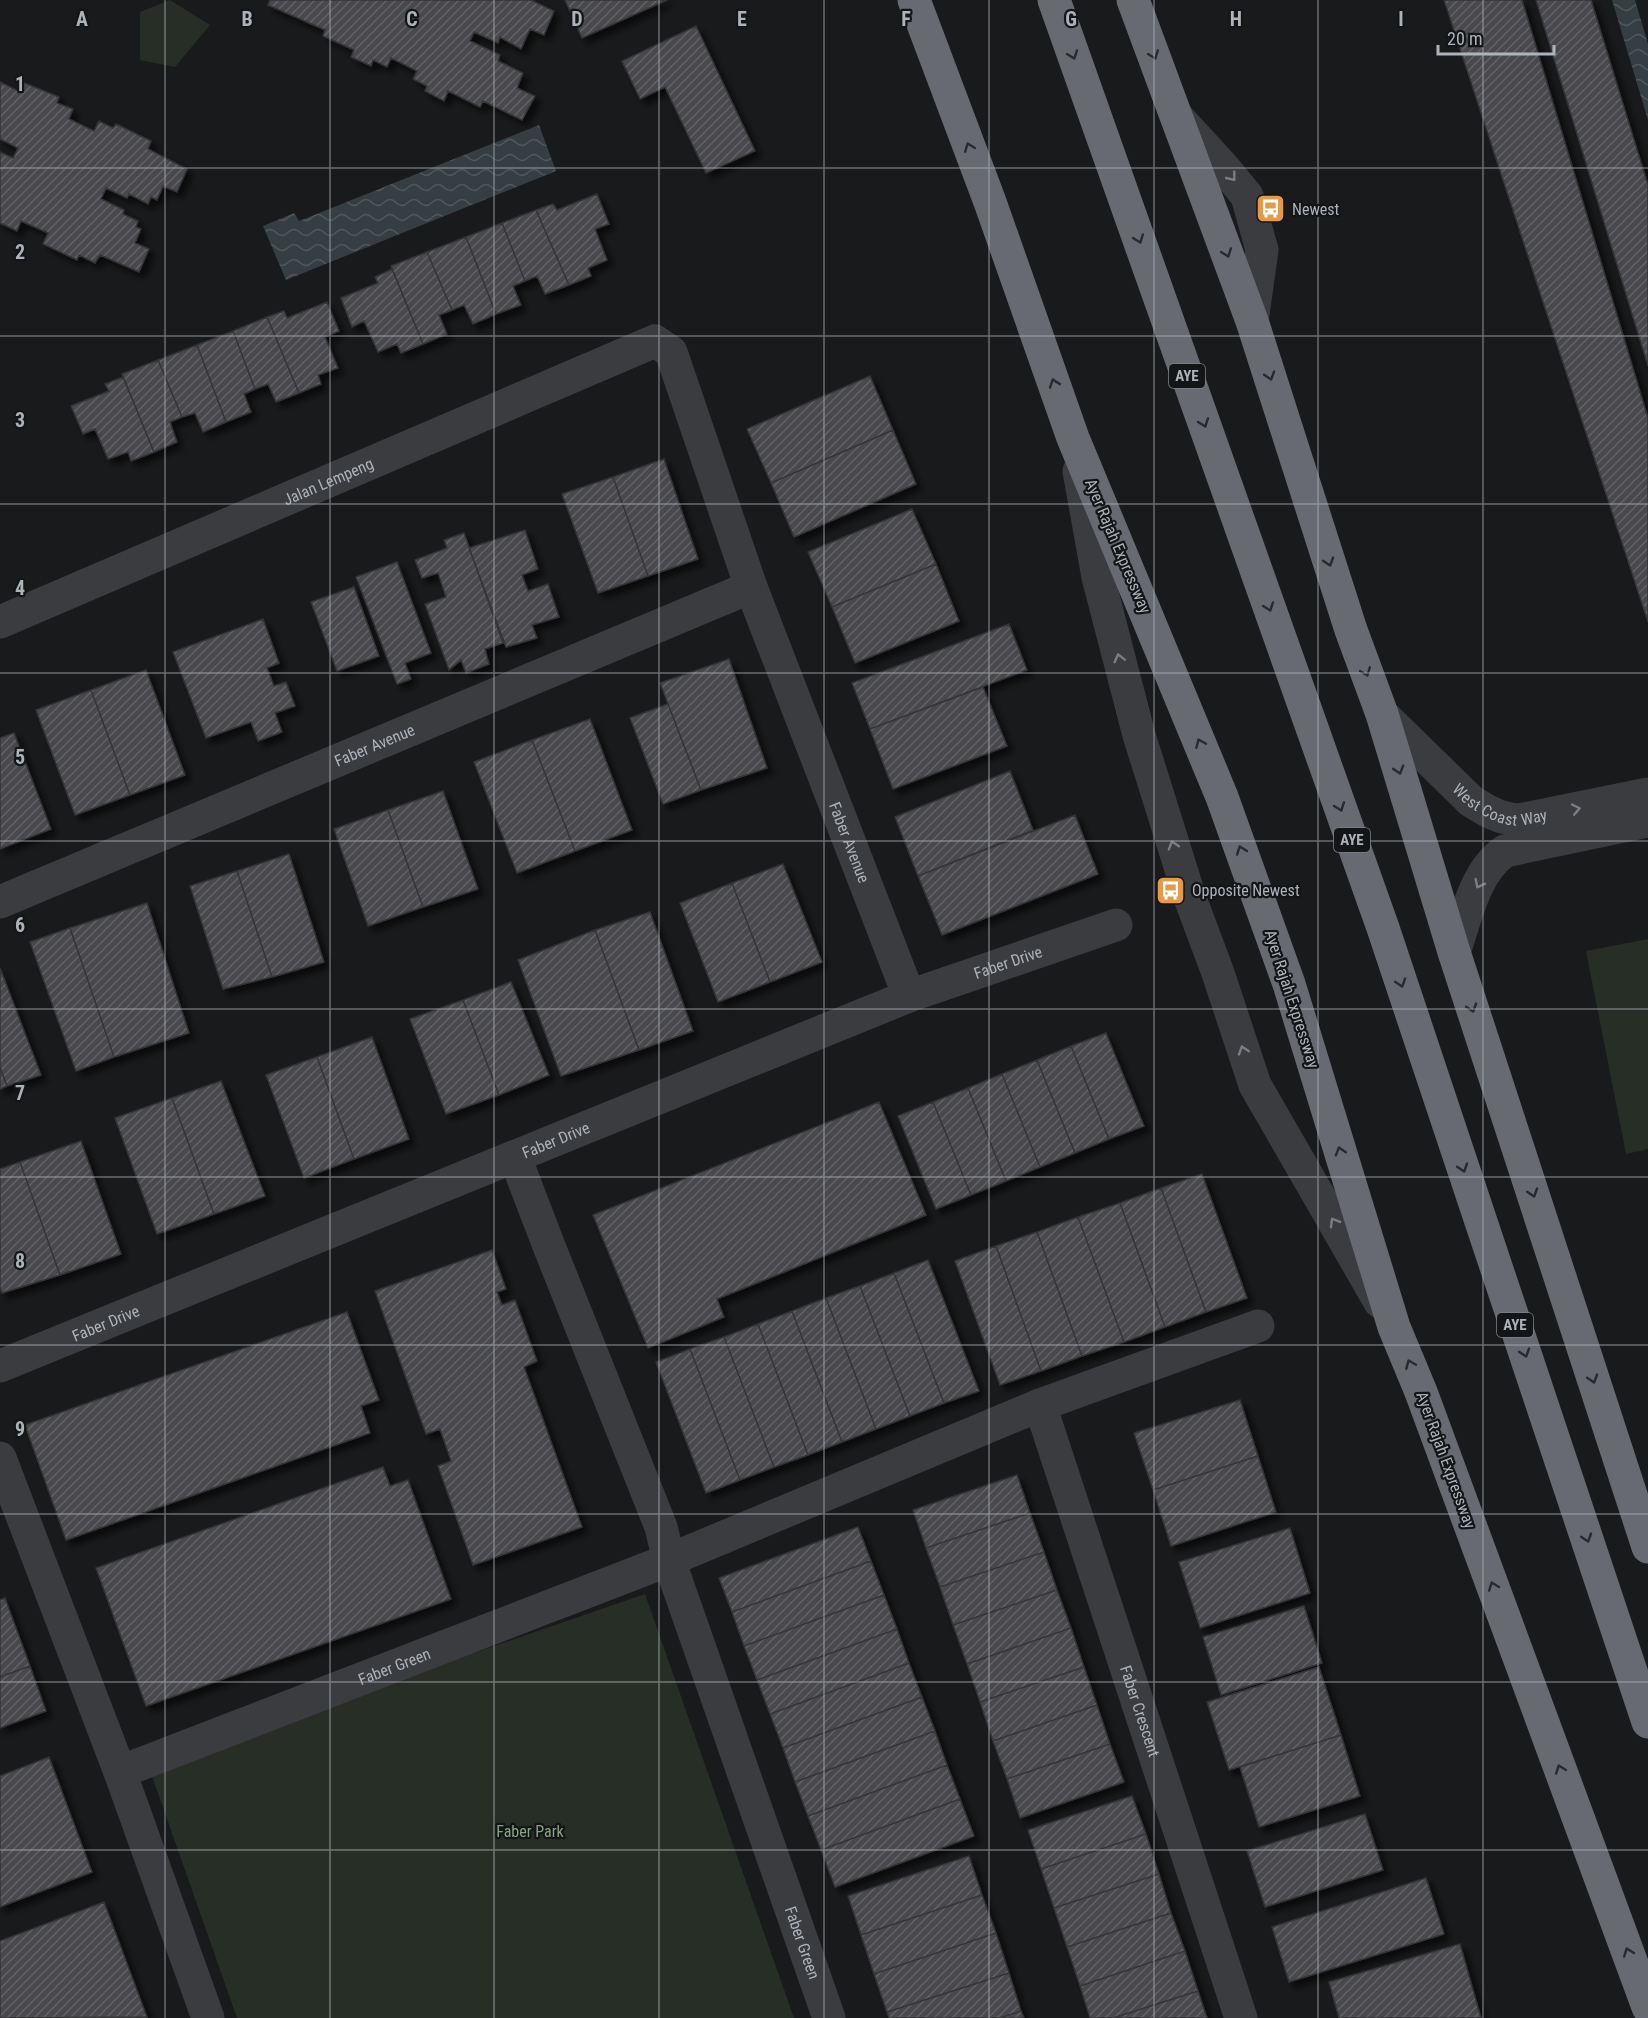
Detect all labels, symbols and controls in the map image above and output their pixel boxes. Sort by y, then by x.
text: A [76,7,88,31]
text: B [241,7,253,31]
text: C [406,7,418,31]
text: D [571,7,583,31]
text: E [737,7,747,31]
text: F [901,7,911,31]
text: G [1065,7,1077,31]
text: H [1230,7,1242,31]
text: I [1398,7,1404,31]
scale bar [1438,18,1554,56]
text: 20 m [1447,28,1482,49]
one-way arrow [1066,49,1079,60]
one-way arrow [1147,49,1160,59]
text: 1 [15,72,25,96]
one-way arrow [964,142,976,153]
one-way arrow [1225,171,1236,182]
bus stop icon: Newest [1255,193,1287,225]
place label: Newest [1292,200,1340,219]
one-way arrow [1131,233,1144,244]
text: 2 [15,240,25,264]
one-way arrow [1220,247,1233,258]
road number: AYE [1169,364,1205,388]
one-way arrow [1262,370,1275,381]
one-way arrow [1048,378,1061,389]
text: 3 [15,408,25,432]
one-way arrow [1196,417,1209,428]
street label: Jalan Lempeng [280,454,376,509]
street label: Ayer Rajah Expressway [1081,476,1155,617]
one-way arrow [1322,556,1334,567]
text: 4 [15,576,25,600]
one-way arrow [1261,601,1274,611]
one-way arrow [1114,653,1127,663]
one-way arrow [1359,666,1372,677]
street label: Faber Avenue [331,720,417,770]
one-way arrow [1195,738,1207,749]
text: 5 [15,745,25,769]
one-way arrow [1392,764,1404,775]
street label: West Coast Way [1449,779,1549,830]
street label: Faber Avenue [825,799,874,885]
one-way arrow [1332,801,1345,812]
one-way arrow [1571,803,1581,816]
road number: AYE [1334,828,1370,852]
one-way arrow [1168,840,1181,851]
one-way arrow [1236,845,1249,856]
bus stop icon: Opposite Newest [1155,874,1187,906]
one-way arrow [1475,878,1487,889]
place label: Opposite Newest [1192,881,1300,900]
text: 6 [15,913,25,937]
street label: Ayer Rajah Expressway [1261,927,1323,1071]
street label: Faber Drive [971,942,1045,983]
one-way arrow [1394,977,1407,988]
one-way arrow [1465,1002,1477,1013]
one-way arrow [1238,1045,1251,1056]
text: 7 [15,1081,25,1105]
street label: Faber Drive [519,1118,592,1162]
one-way arrow [1335,1146,1347,1157]
one-way arrow [1456,1162,1468,1173]
one-way arrow [1525,1187,1538,1198]
one-way arrow [1329,1218,1341,1228]
text: 8 [15,1249,25,1273]
street label: Faber Drive [69,1301,142,1345]
road number: AYE [1497,1313,1533,1337]
one-way arrow [1518,1347,1530,1358]
one-way arrow [1405,1360,1417,1371]
one-way arrow [1586,1373,1598,1384]
street label: Ayer Rajah Expressway [1412,1389,1480,1531]
text: 9 [15,1417,25,1441]
one-way arrow [1579,1532,1592,1543]
one-way arrow [1488,1581,1500,1592]
street label: Faber Green [355,1644,433,1689]
street label: Faber Crescent [1116,1663,1164,1759]
one-way arrow [1555,1764,1568,1775]
park label: Faber Park [496,1822,565,1841]
street label: Faber Green [781,1904,824,1982]
one-way arrow [1622,1947,1635,1958]

